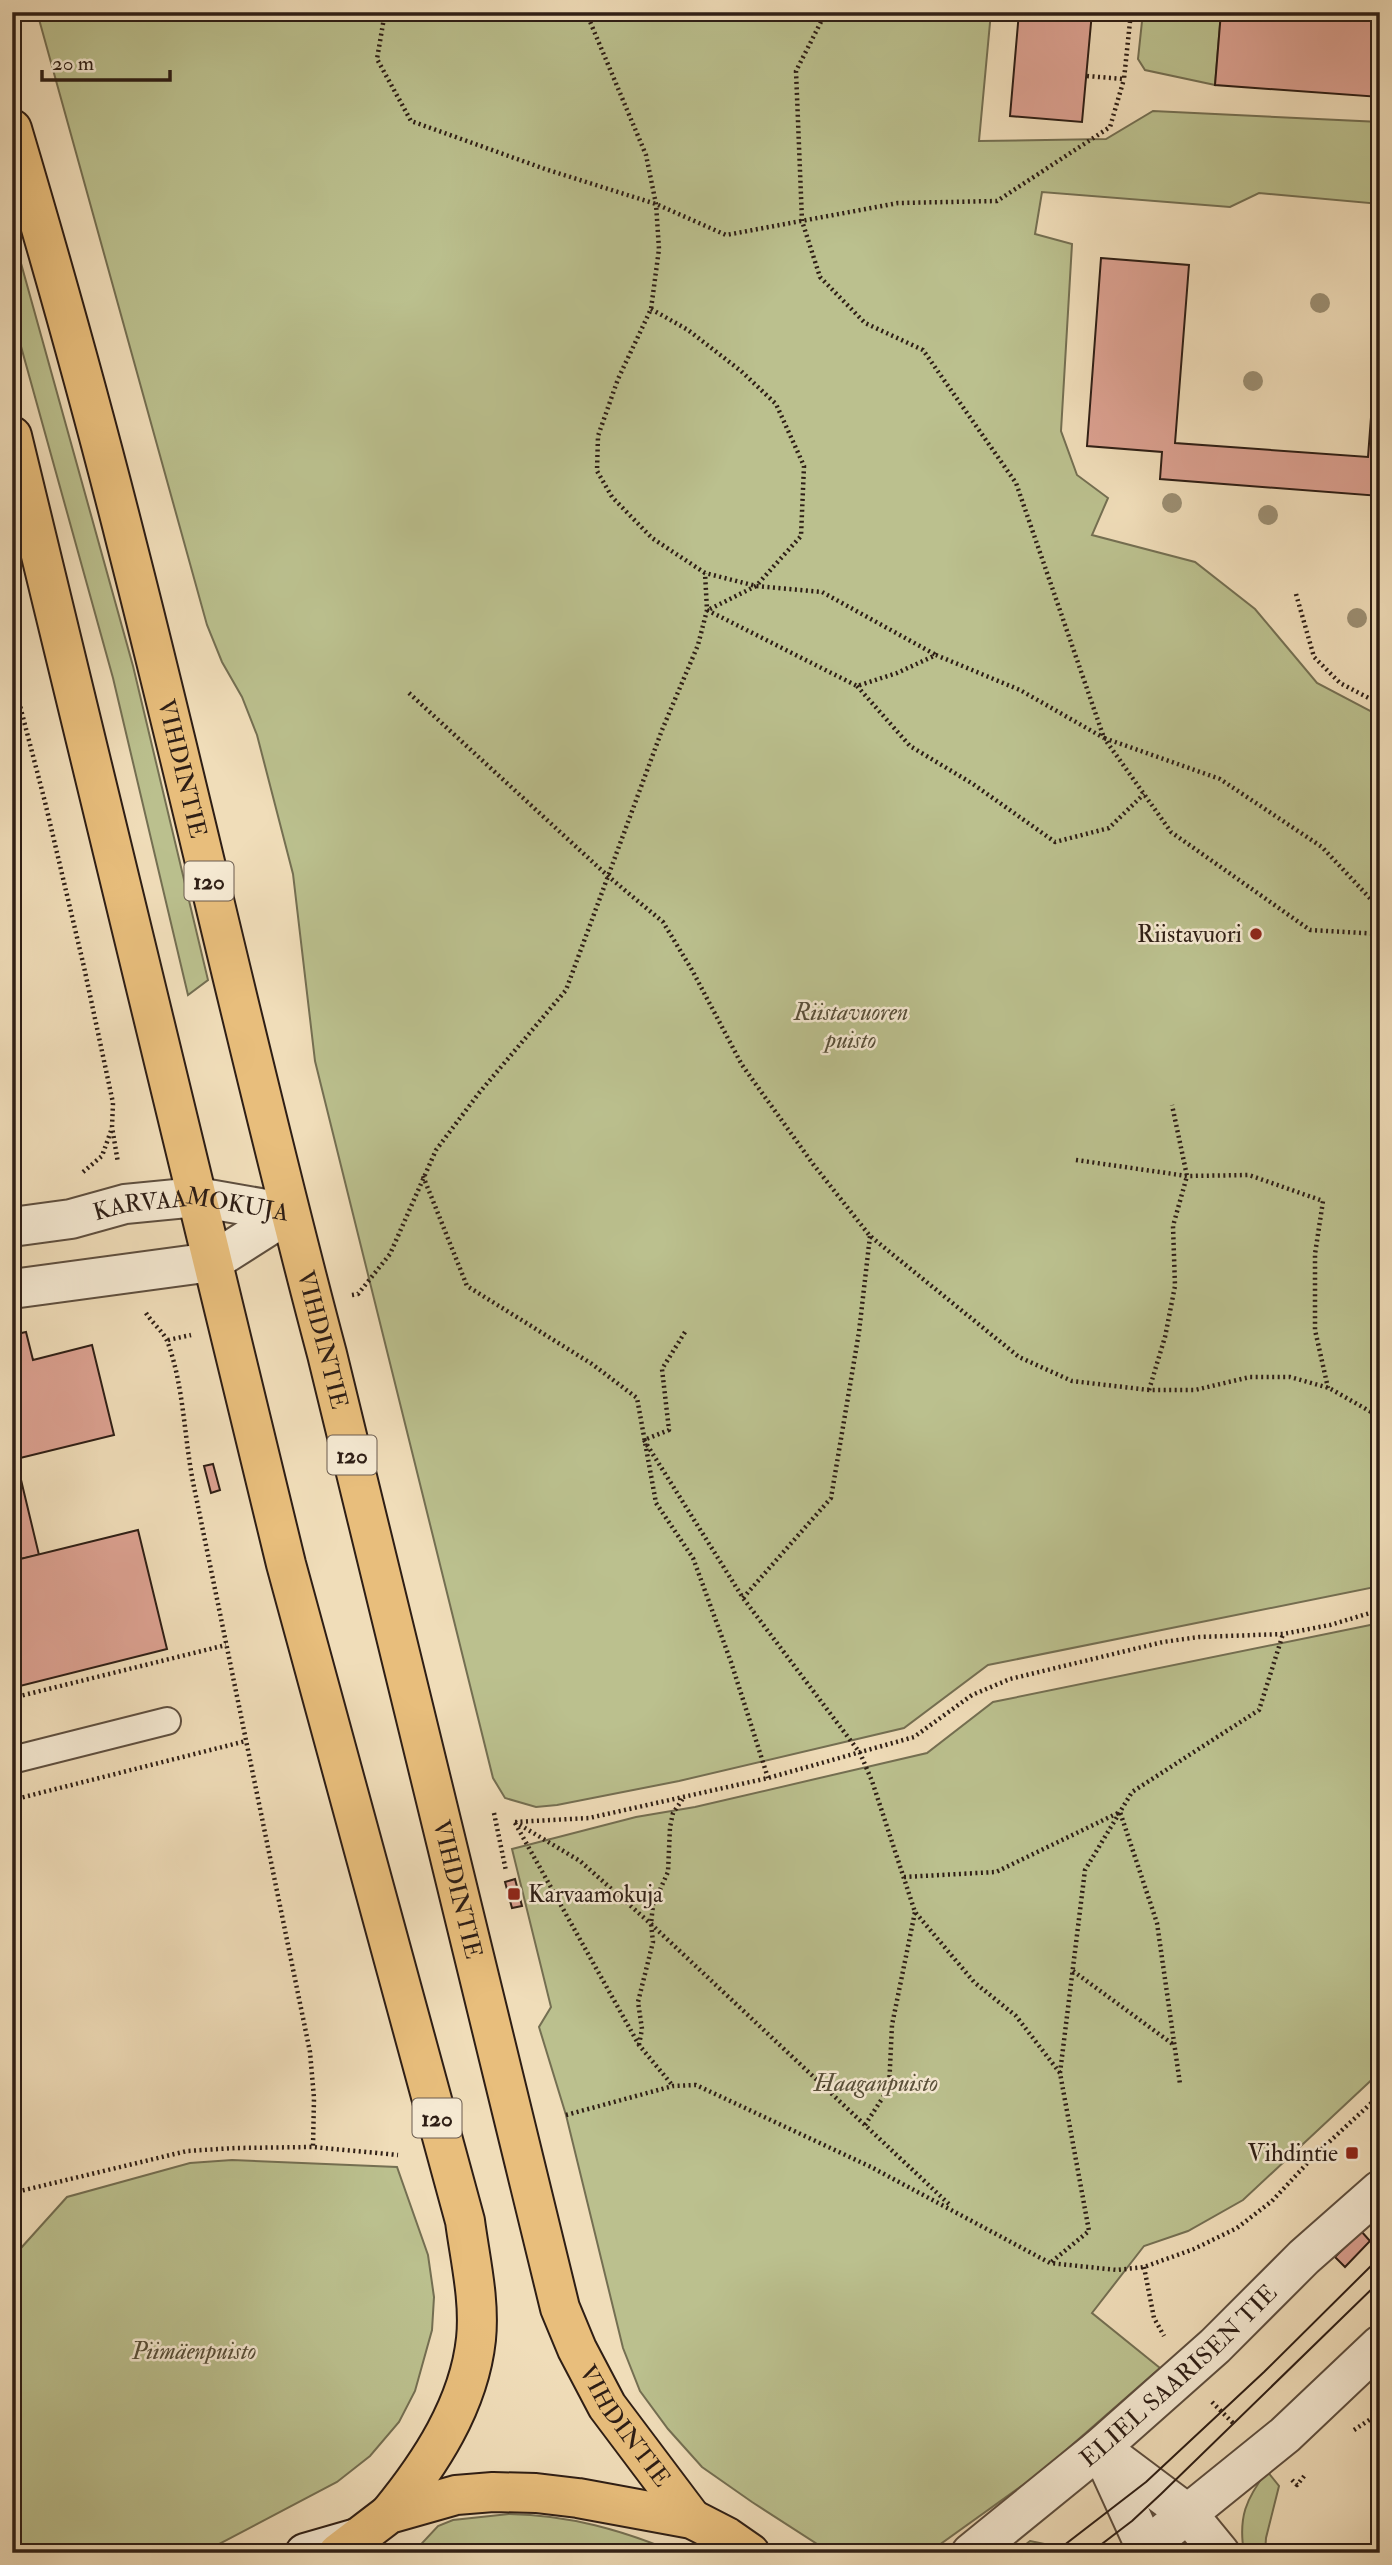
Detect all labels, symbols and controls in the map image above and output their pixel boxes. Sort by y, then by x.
scale bar [42,38,170,82]
text: 20 m [52,50,94,77]
street label: VIHDINTIE [151,696,214,841]
road number: 120 [184,862,234,900]
place label: Riistavuori [1137,919,1242,950]
marker: Riistavuori [1248,926,1264,942]
park label: Riistavuoren puisto [793,997,908,1056]
street label: KARVAAMOKUJA [89,1180,291,1228]
street label: VIHDINTIE [290,1267,355,1412]
road number: 120 [328,1436,376,1474]
street label: VIHDINTIE [426,1817,490,1962]
place label: Karvaamokuja [528,1879,664,1910]
marker: Karvaamokuja [506,1886,522,1902]
park label: Haaganpuisto [813,2068,938,2099]
road number: 120 [412,2098,462,2138]
place label: Vihdintie [1248,2138,1338,2169]
marker: Vihdintie [1344,2145,1360,2161]
street label: ELIEL SAARISEN TIE [1073,2277,1284,2474]
park label: Piimäenpuisto [131,2336,256,2367]
street label: VIHDINTIE [572,2359,678,2493]

